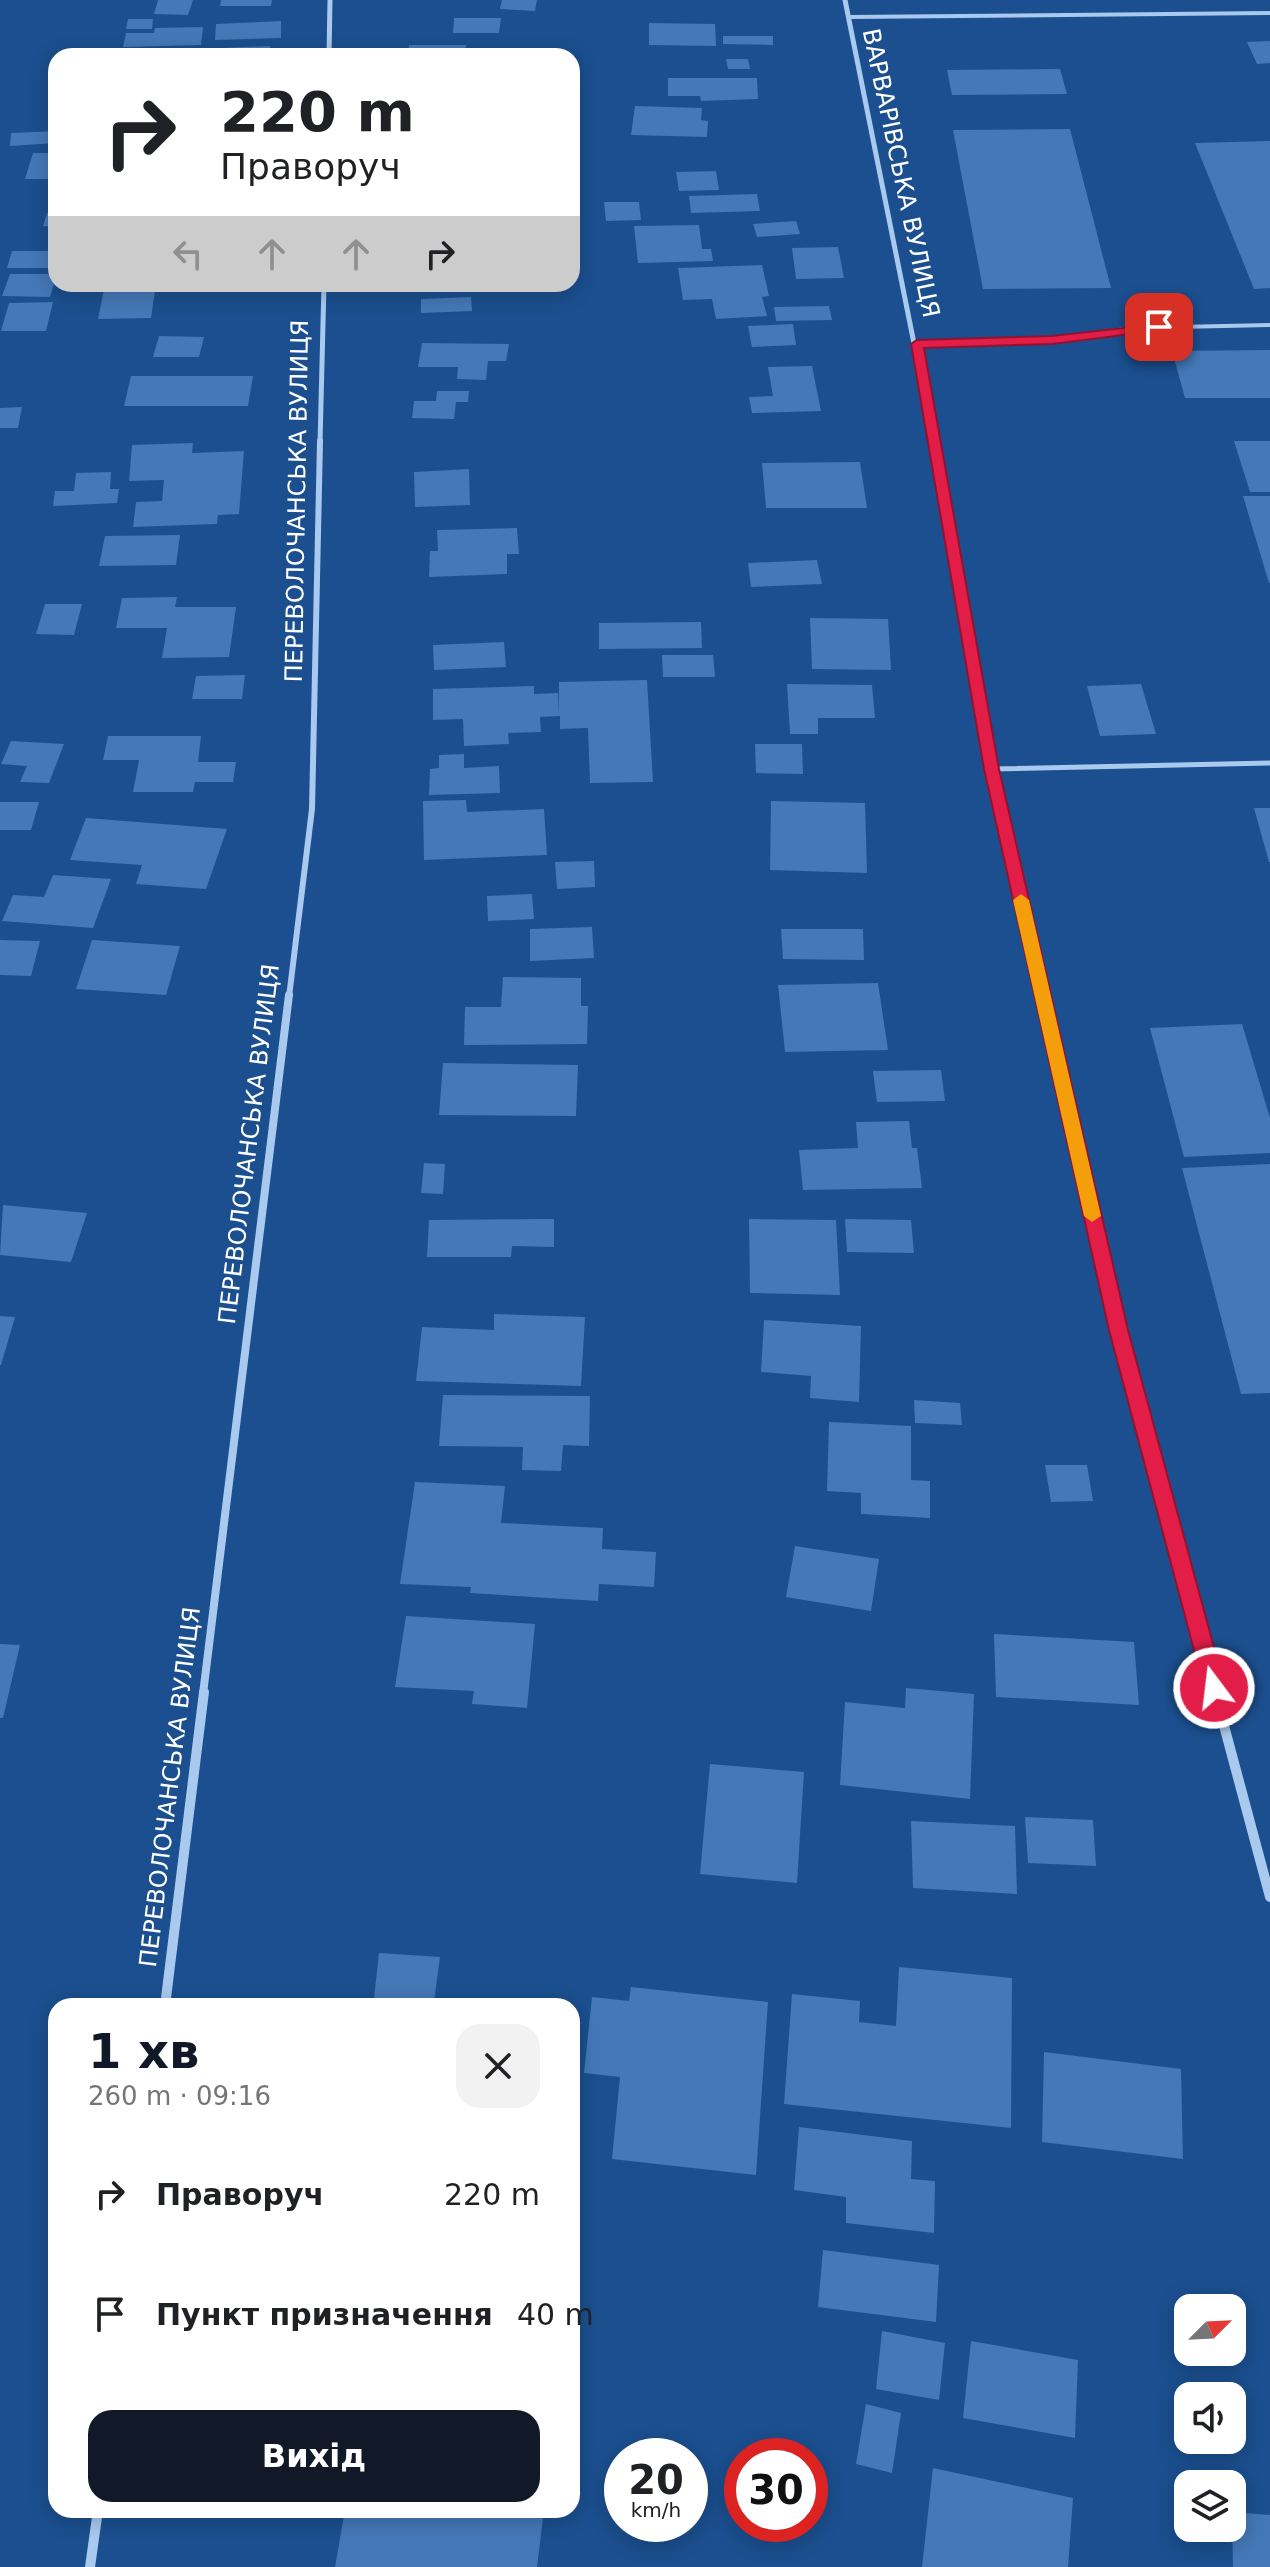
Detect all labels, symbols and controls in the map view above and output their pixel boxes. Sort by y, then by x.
street label: ВАРВАРІВСЬКА ВУЛИЦЯ [857,26,945,320]
text: 220 m [220,79,415,144]
icon: right [88,80,192,184]
text: Праворуч [220,146,401,187]
icon: left [166,232,210,276]
icon: ahead [250,232,294,276]
icon: ahead [334,232,378,276]
icon: right [418,232,462,276]
pin [1125,293,1193,361]
icon: arrive [1137,305,1181,349]
street label: ПЕРЕВОЛОЧАНСЬКА ВУЛИЦЯ [280,319,314,683]
street label: ПЕРЕВОЛОЧАНСЬКА ВУЛИЦЯ [213,962,285,1326]
street label: ПЕРЕВОЛОЧАНСЬКА ВУЛИЦЯ [134,1605,206,1969]
position arrow [1172,1646,1256,1730]
text: 1 хв [88,2023,199,2079]
button: close [456,2024,540,2108]
text: 260 m · 09:16 [88,2081,271,2111]
icon: right [88,2172,132,2216]
text: Праворуч [156,2177,324,2212]
text: 220 m [444,2177,540,2212]
icon: arrive [88,2292,132,2336]
north arrow [1174,2294,1246,2366]
map controls [1174,2294,1246,2542]
text: Пункт призначення [156,2297,493,2332]
text: 40 m [517,2297,594,2332]
button: sound [1174,2382,1246,2454]
button: Вихід [88,2410,540,2502]
speed limit sign: 30 [724,2438,828,2542]
text: 20 [628,2457,684,2503]
button: layers [1174,2470,1246,2542]
text: km/h [631,2498,681,2522]

